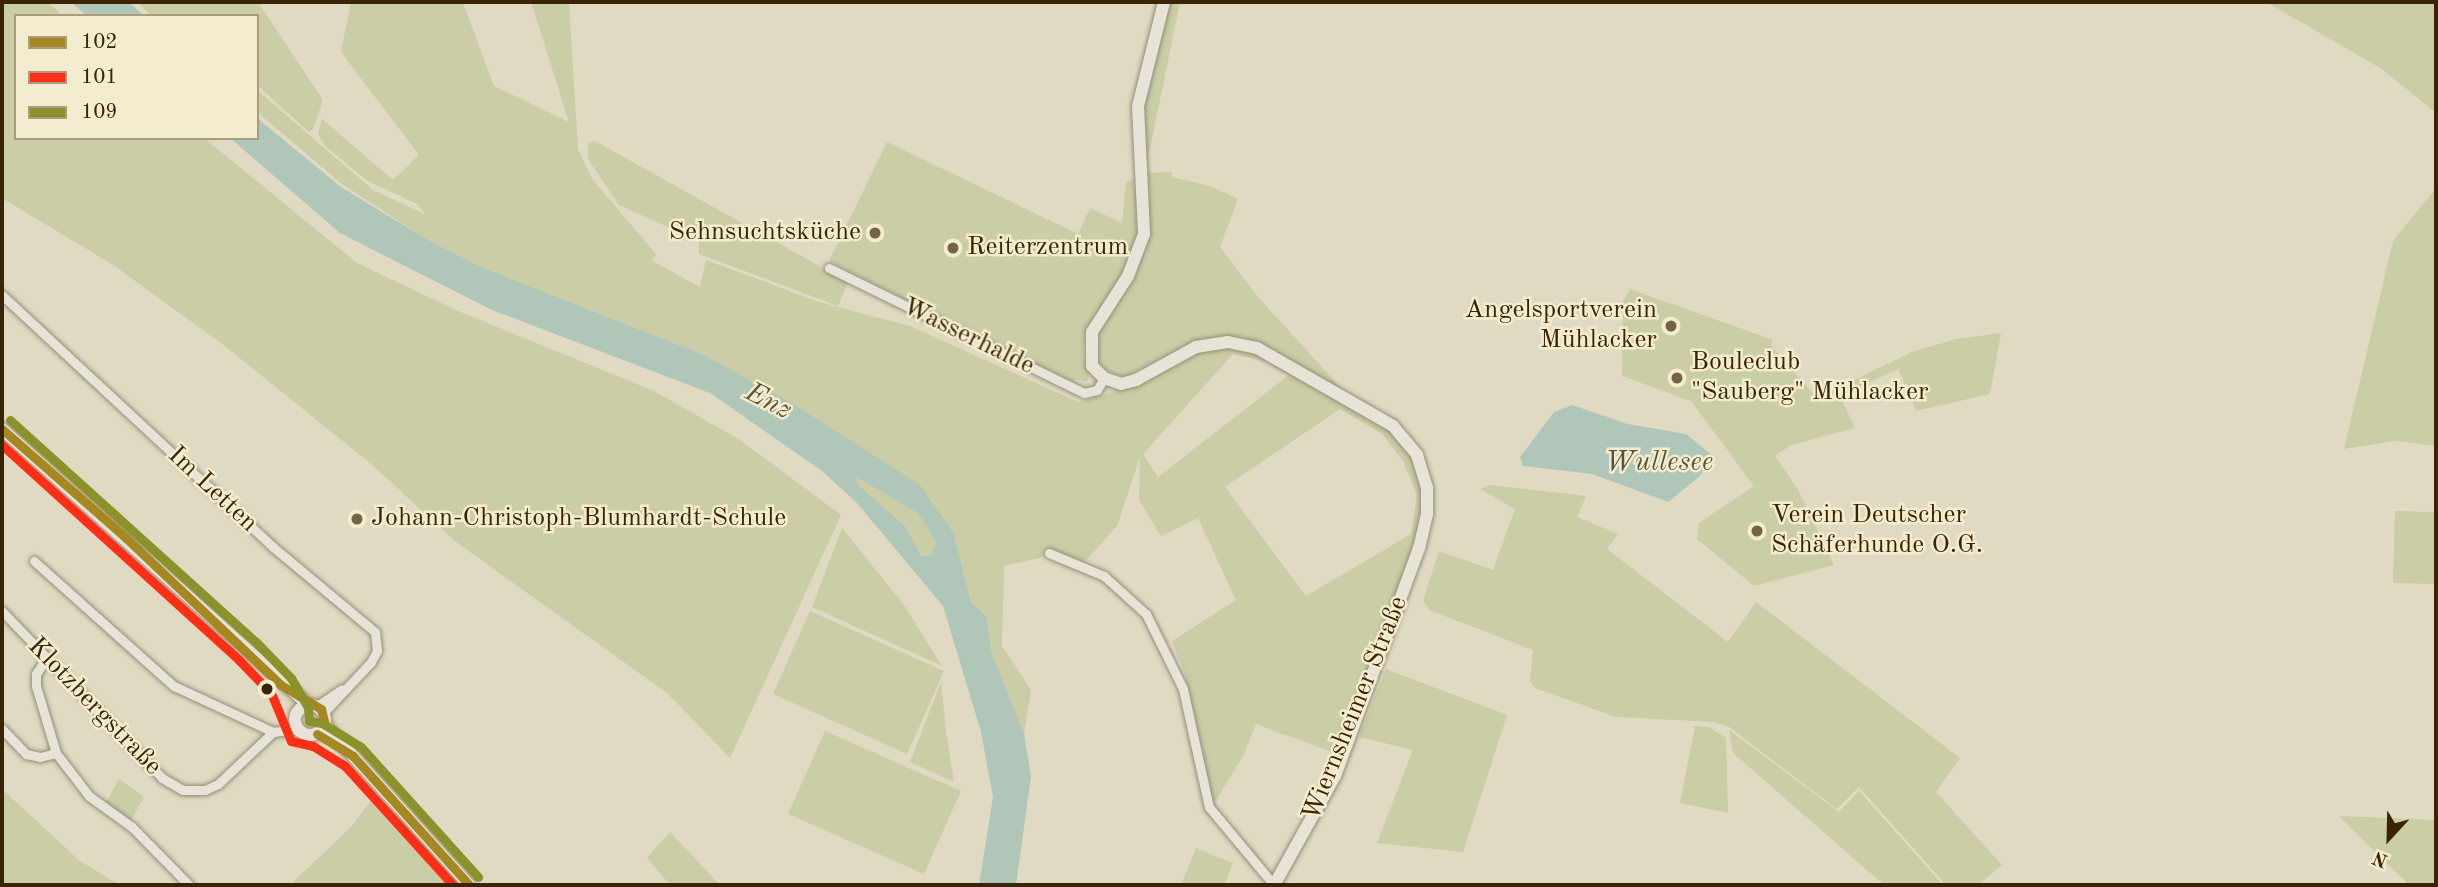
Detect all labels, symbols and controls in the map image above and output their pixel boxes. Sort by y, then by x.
legend [14,14,259,140]
text: 102 [81,32,118,53]
text: 101 [81,67,118,88]
text: 109 [81,102,118,123]
place label: Sehnsuchtsküche [669,217,861,249]
marker: Sehnsuchtsküche [867,225,883,241]
place label: Reiterzentrum [967,232,1128,264]
marker: Reiterzentrum [945,240,961,256]
street label: Wasserhalde [897,292,1039,382]
place label: Angelsportverein Mühlacker [1464,295,1657,356]
marker: Angelsportverein Mühlacker [1663,318,1679,334]
place label: Bouleclub "Sauberg" Mühlacker [1691,347,1929,408]
marker: Bouleclub "Sauberg" Mühlacker [1669,370,1685,386]
water label: Enz [739,376,797,428]
street label: Im Letten [160,440,264,540]
water label: Wullesee [1605,446,1713,480]
place label: Verein Deutscher Schäferhunde O.G. [1771,500,1983,562]
place label: Johann-Christoph-Blumhardt-Schule [371,503,786,535]
marker: Johann-Christoph-Blumhardt-Schule [349,511,365,527]
marker: Verein Deutscher Schäferhunde O.G. [1749,523,1765,539]
street label: Wiernsheimer Straße [1297,592,1415,826]
street label: Klotzbergstraße [20,632,168,782]
unlabelled marker [260,682,274,696]
north arrow [2354,803,2424,873]
text: N [2371,846,2391,869]

